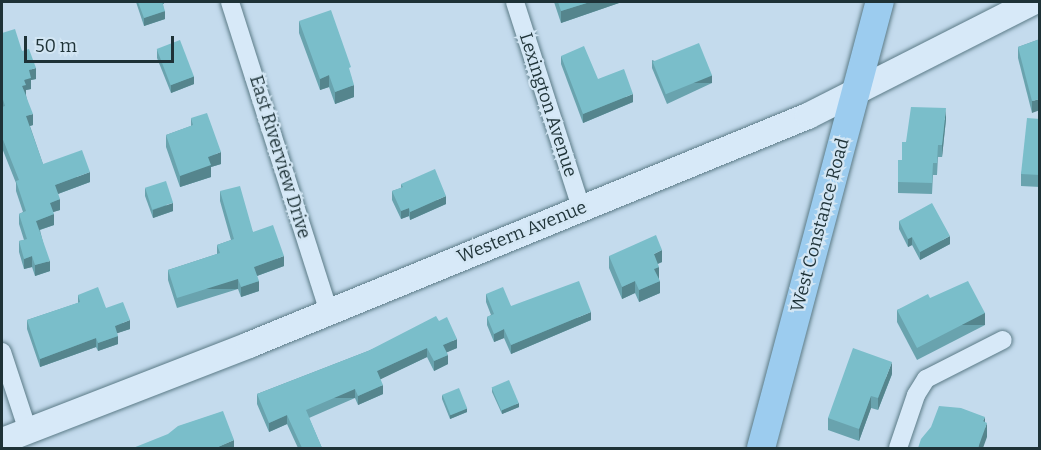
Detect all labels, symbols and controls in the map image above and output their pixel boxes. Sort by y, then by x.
scale bar [27,24,177,62]
street label: Lexington Avenue [515,30,581,180]
text: 50 m [35,35,77,57]
street label: East Riverview Drive [245,73,315,241]
street label: West Constance Road [786,136,854,314]
street label: Western Avenue [454,196,590,268]

